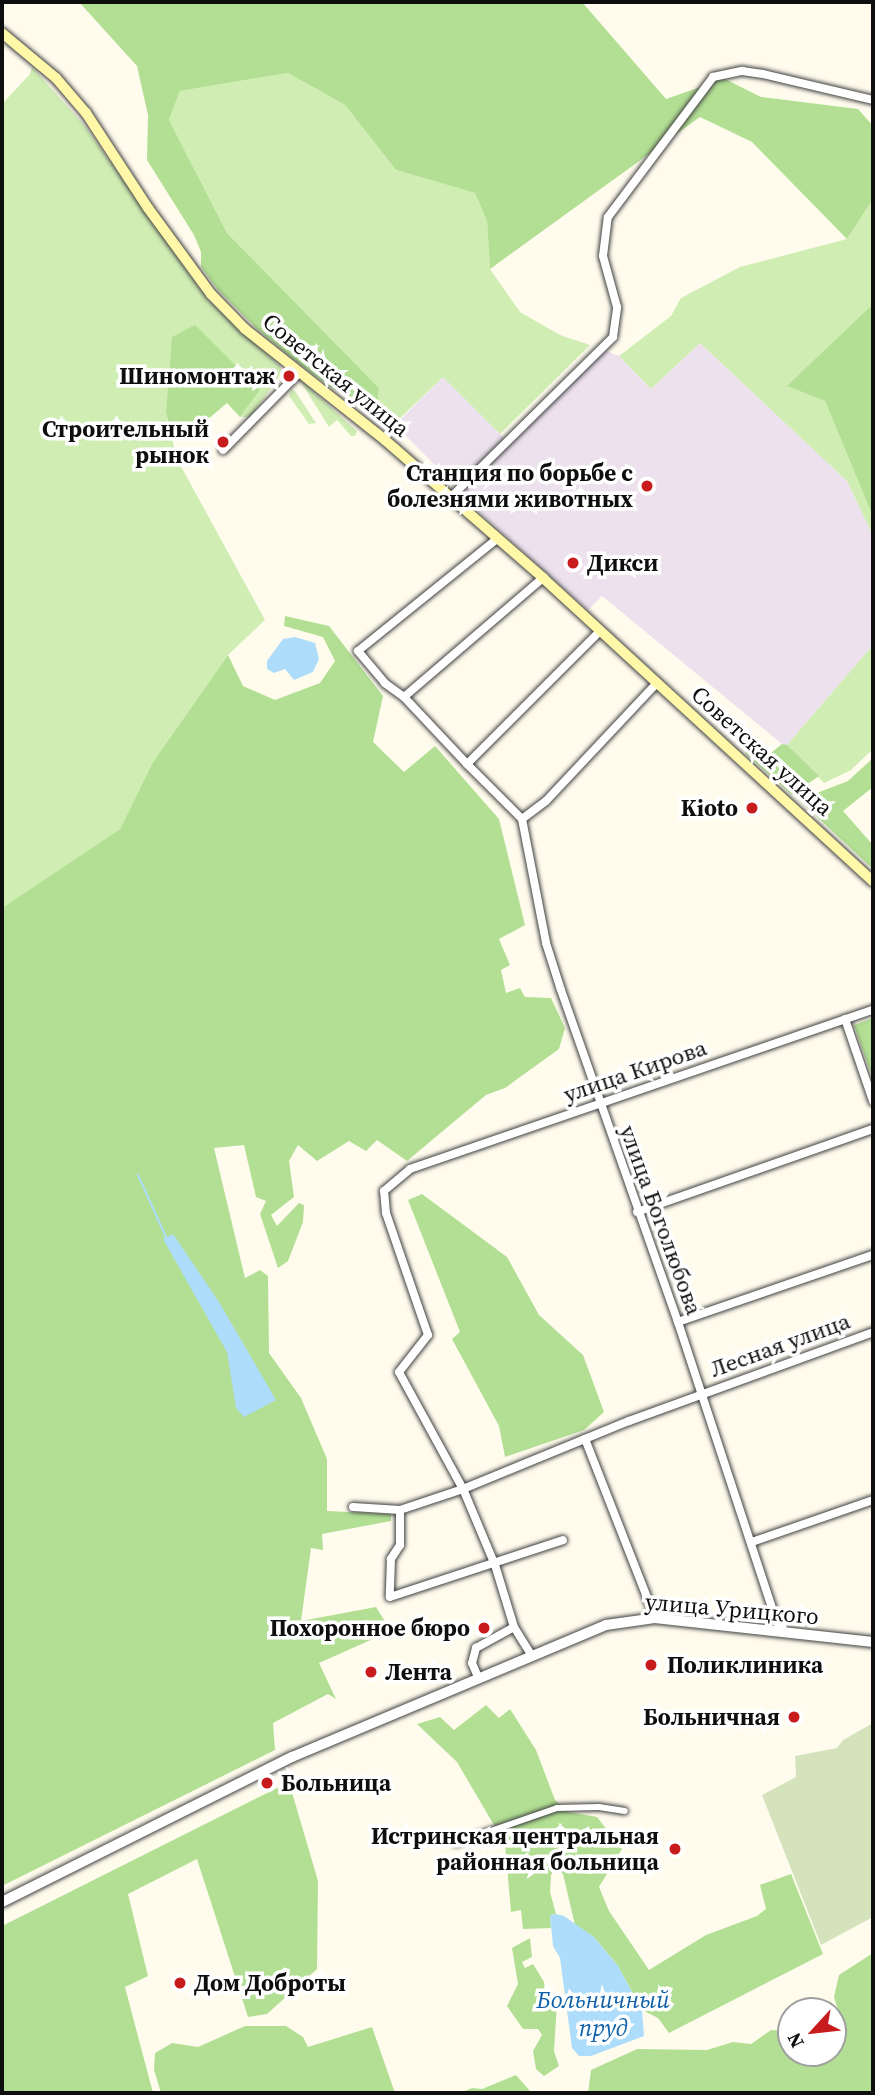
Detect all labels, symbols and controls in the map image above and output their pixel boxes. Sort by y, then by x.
street label: Советская улица [257,307,415,443]
place label: Шиномонтаж [119,362,275,390]
marker: Шиномонтаж [281,368,297,384]
place label: Строительный рынок [42,415,209,469]
marker: Строительный рынок [215,434,231,450]
place label: Станция по борьбе с болезнями животных [387,459,633,513]
marker: Станция по борьбе с болезнями животных [639,478,655,494]
place label: Дикси [587,549,658,577]
marker: Дикси [565,555,581,571]
street label: Советская улица [686,680,838,822]
place label: Kioto [681,794,738,822]
marker: Kioto [744,800,760,816]
street label: улица Кирова [560,1034,710,1108]
street label: улица Боголюбова [614,1121,708,1319]
street label: Лесная улица [706,1307,854,1383]
street label: улица Урицкого [644,1588,820,1630]
place label: Похоронное бюро [270,1614,470,1642]
marker: Похоронное бюро [476,1620,492,1636]
place label: Поликлиника [667,1651,823,1679]
marker: Поликлиника [641,1655,661,1675]
place label: Лента [385,1658,452,1686]
marker: Лента [363,1664,379,1680]
place label: Больничная [643,1703,780,1731]
marker: Больничная [786,1709,802,1725]
place label: Больница [281,1769,391,1797]
marker: Больница [259,1775,275,1791]
place label: Истринская центральная районная больница [371,1822,659,1876]
marker: Истринская центральная районная больница [665,1839,685,1859]
place label: Дом Доброты [194,1969,346,1997]
marker: Дом Доброты [172,1975,188,1991]
water label: Больничный пруд [536,1986,670,2042]
north arrow [777,1997,847,2067]
text: N [780,2029,810,2053]

